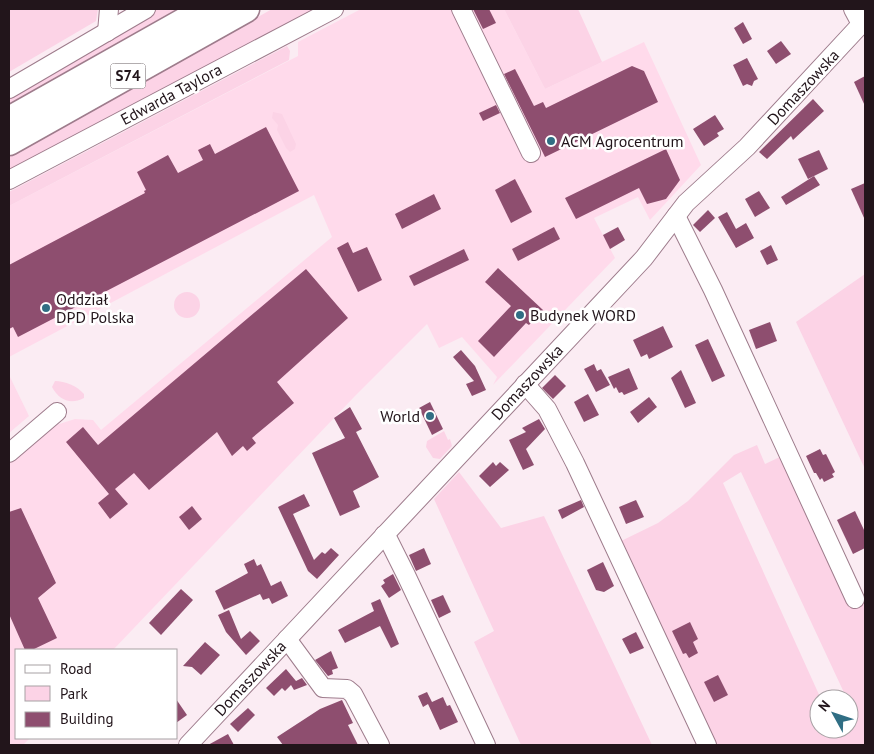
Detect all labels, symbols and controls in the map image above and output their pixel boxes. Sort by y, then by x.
street label: Domaszowska [763,45,843,129]
street label: Edwarda Taylora [117,59,225,129]
road number: S74 [110,64,146,88]
place label: ACM Agrocentrum [561,131,683,151]
marker: ACM Agrocentrum [545,135,557,147]
place label: Oddział DPD Polska [56,289,134,327]
marker: Oddział DPD Polska [40,302,52,314]
place label: Budynek WORD [530,305,636,325]
marker: Budynek WORD [514,309,526,321]
street label: Domaszowska [487,340,567,424]
place label: World [380,406,420,426]
marker: World [424,410,436,422]
street label: Domaszowska [210,636,290,720]
legend [15,649,178,739]
text: Road [60,659,92,678]
text: Park [60,684,88,703]
north arrow [809,689,859,739]
text: N [814,696,834,715]
text: Building [60,709,114,728]

